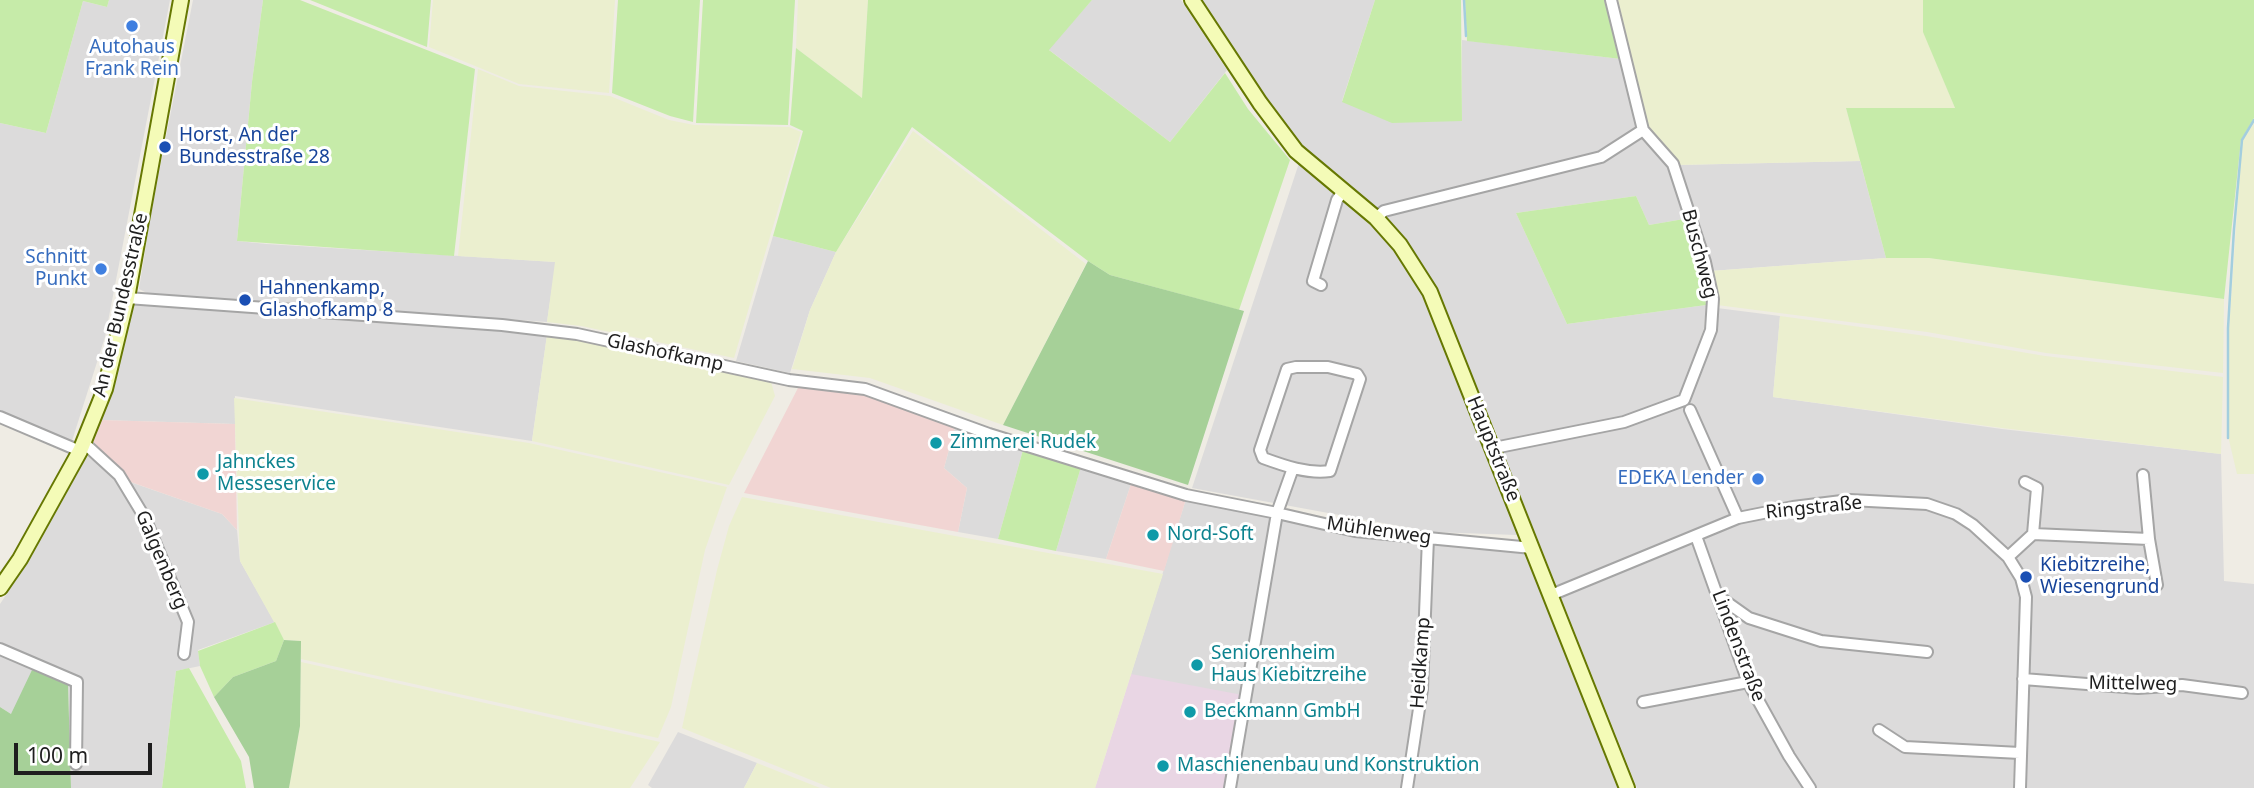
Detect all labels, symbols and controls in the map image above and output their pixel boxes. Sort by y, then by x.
marker: Autohaus Frank Rein [124,18,140,34]
place label: Autohaus Frank Rein [85,37,179,81]
place label: Horst, An der Bundesstraße 28 [179,125,330,169]
marker: Horst, An der Bundesstraße 28 [157,139,173,155]
street label: Buschweg [1676,207,1722,301]
street label: An der Bundesstraße [89,211,153,399]
place label: Schnitt Punkt [25,247,87,291]
marker: Schnitt Punkt [93,261,109,277]
place label: Hahnenkamp, Glashofkamp 8 [259,278,393,322]
marker: Hahnenkamp, Glashofkamp 8 [237,292,253,308]
street label: Glashofkamp [605,330,725,376]
street label: Hauptstraße [1461,393,1525,505]
place label: Zimmerei Rudek [950,432,1096,454]
marker: Zimmerei Rudek [928,435,944,451]
place label: Jahnckes Messeservice [217,452,336,496]
marker: Jahnckes Messeservice [195,466,211,482]
place label: EDEKA Lender [1617,468,1744,490]
marker: EDEKA Lender [1750,471,1766,487]
street label: Ringstraße [1765,492,1863,524]
street label: Galgenberg [130,507,192,613]
street label: Mühlenweg [1325,512,1433,550]
place label: Nord-Soft [1167,524,1254,546]
marker: Nord-Soft [1145,527,1161,543]
place label: Kiebitzreihe, Wiesengrund [2040,555,2160,599]
marker: Kiebitzreihe, Wiesengrund [2018,569,2034,585]
street label: Lindenstraße [1706,587,1770,705]
street label: Heidkamp [1406,616,1436,710]
place label: Seniorenheim Haus Kiebitzreihe [1211,643,1367,687]
marker: Seniorenheim Haus Kiebitzreihe [1189,657,1205,673]
street label: Mittelweg [2088,672,2178,696]
place label: Beckmann GmbH [1204,701,1361,723]
marker: Beckmann GmbH [1182,704,1198,720]
scale bar [18,728,156,772]
text: 100 m [27,741,88,769]
place label: Maschienenbau und Konstruktion [1177,755,1479,777]
marker: Maschienenbau und Konstruktion [1155,758,1171,774]

